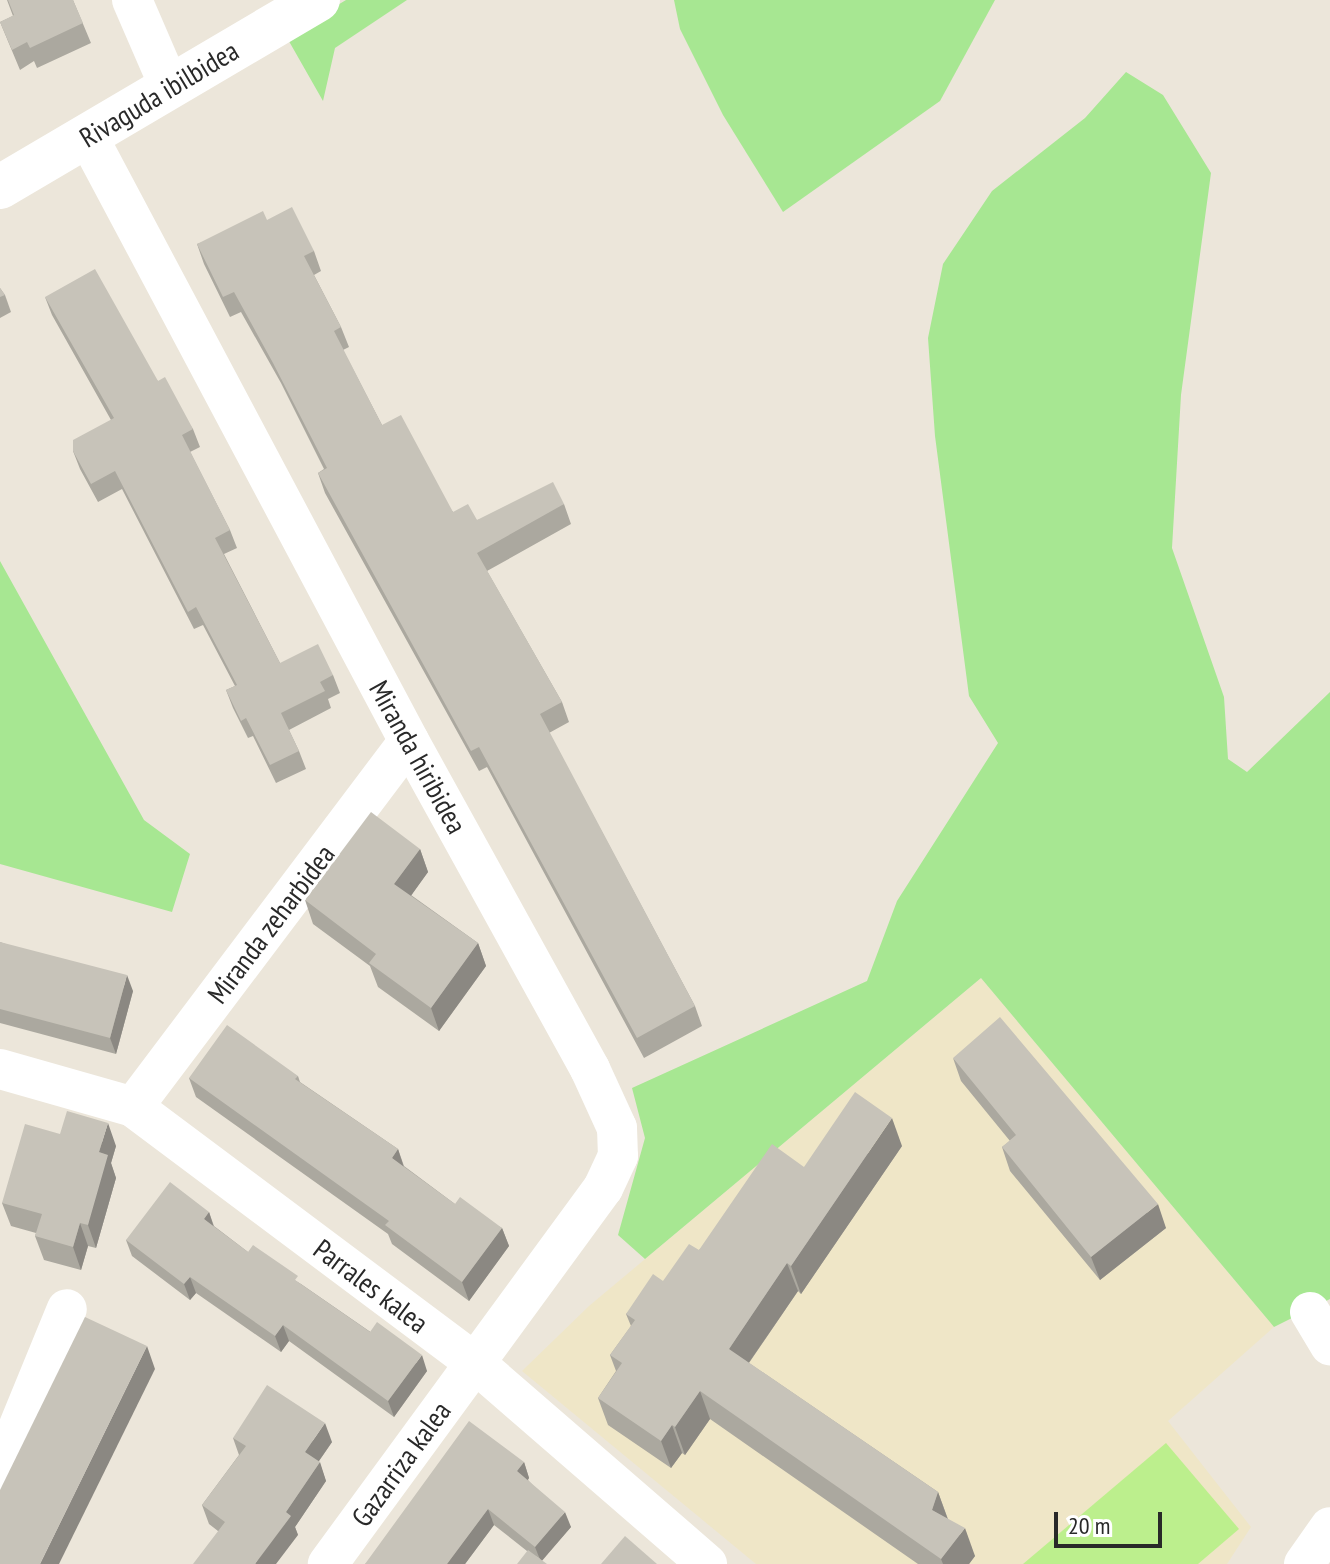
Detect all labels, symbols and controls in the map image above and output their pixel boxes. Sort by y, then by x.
street label: Rivaguda ibilbidea [74,33,244,155]
street label: Miranda hiribidea [362,675,474,839]
street label: Miranda zeharbidea [200,838,342,1010]
street label: Parrales kalea [307,1232,435,1340]
street label: Gazarriza kalea [344,1395,458,1533]
scale bar [1058,1496,1166,1546]
text: 20 m [1068,1510,1110,1541]

